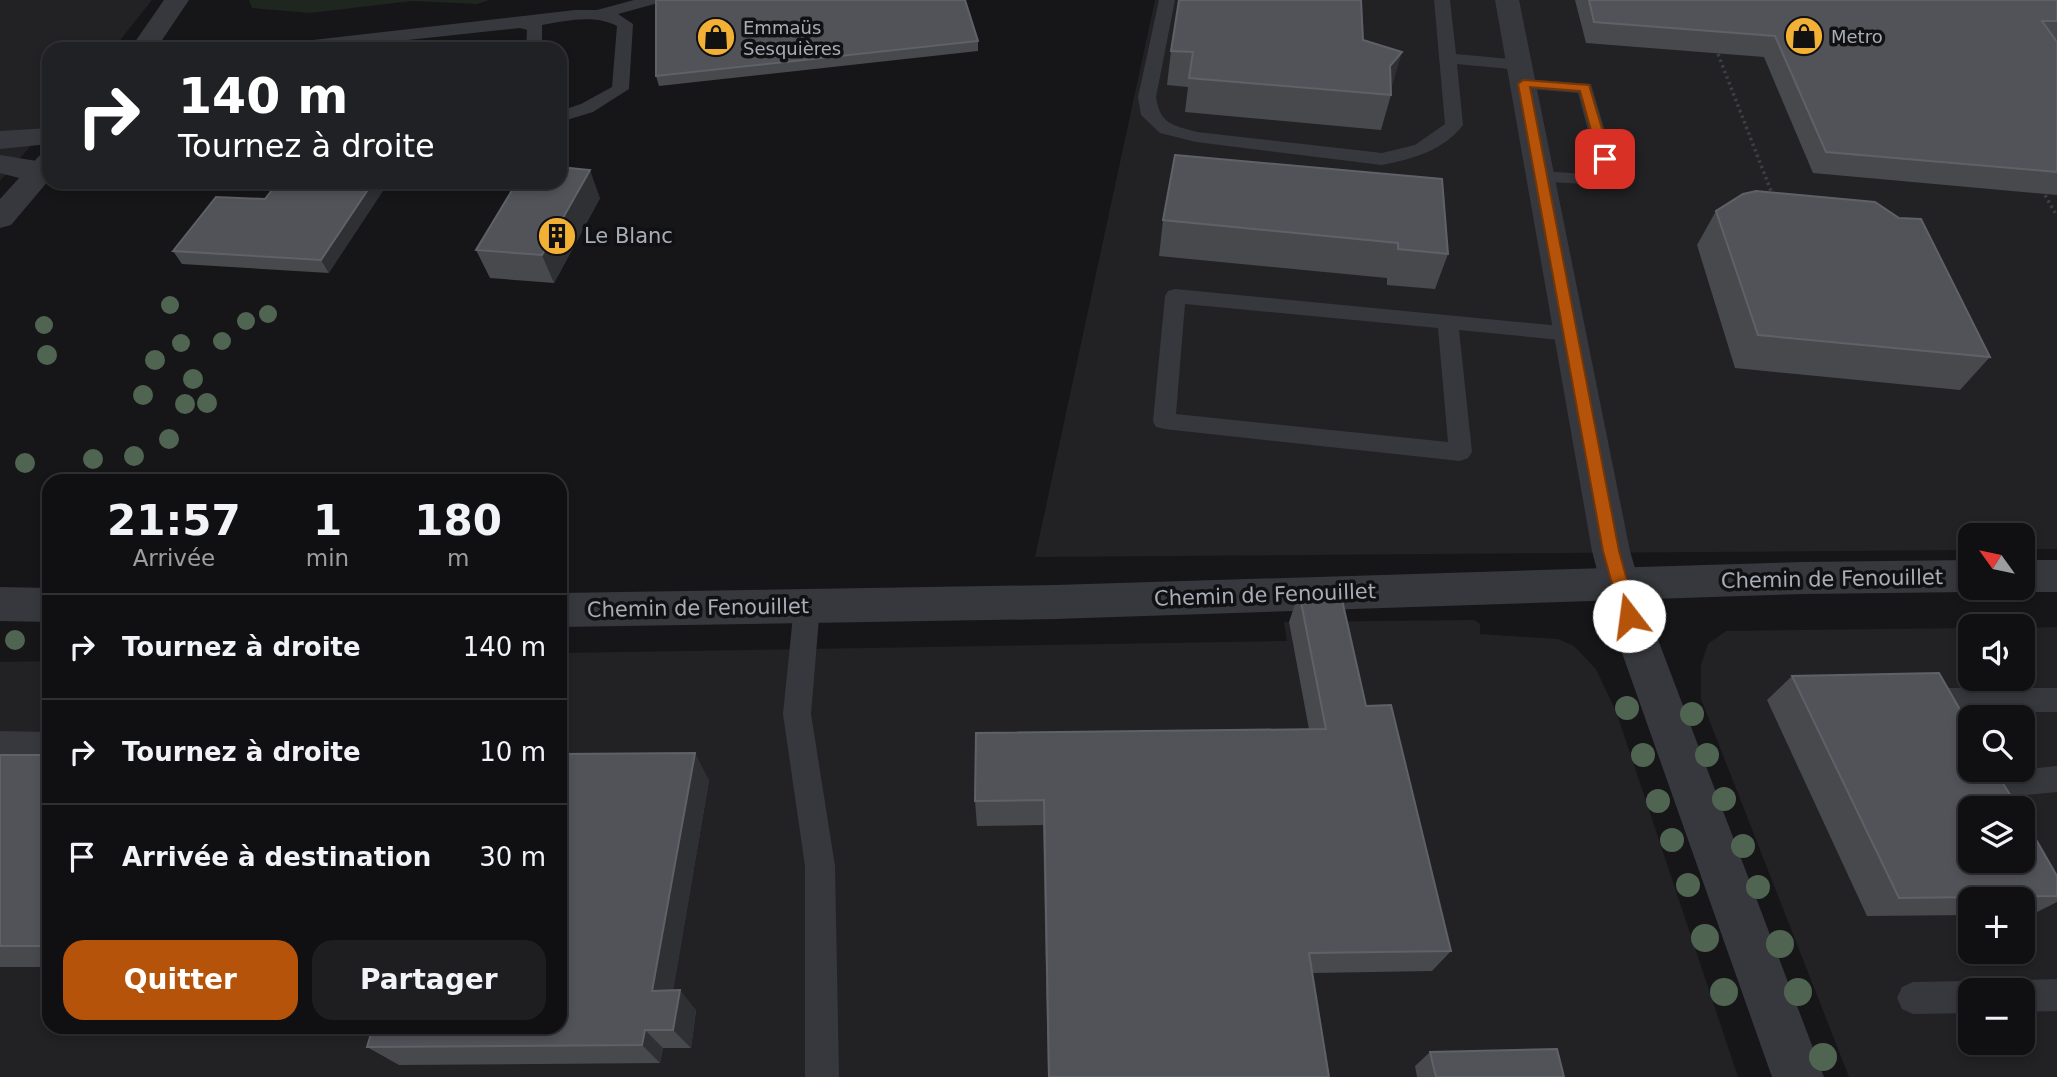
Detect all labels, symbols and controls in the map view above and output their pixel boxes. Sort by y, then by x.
shop icon: Metro [1783,15,1825,57]
shop icon: Emmaüs Sesquières [695,16,737,58]
place label: Emmaüs Sesquières [743,17,841,59]
place label: Metro [1831,26,1883,47]
text: 140 m [178,68,348,125]
icon: right [63,70,154,161]
text: Tournez à droite [178,127,435,165]
pin [1575,129,1635,189]
icon: arrive [1586,140,1624,178]
building icon: Le Blanc [536,215,578,257]
place label: Le Blanc [584,224,673,248]
text: 21:57 [107,496,241,545]
text: 1 [313,496,342,545]
text: 180 [414,496,502,545]
north arrow [1958,523,2035,600]
map controls [1958,523,2035,1055]
text: Arrivée [133,545,215,571]
text: min [306,545,349,571]
text: m [447,545,469,571]
street label: Chemin de Fenouillet [1721,565,1943,593]
street label: Chemin de Fenouillet [1154,579,1376,611]
position arrow [1592,579,1666,653]
street label: Chemin de Fenouillet [587,594,809,622]
button: sound [1958,614,2035,691]
icon: right [63,628,101,666]
text: Tournez à droite [122,632,361,662]
text: 140 m [463,632,546,662]
button: search [1958,705,2035,782]
icon: right [63,733,101,771]
text: Tournez à droite [122,737,361,767]
text: 10 m [479,737,546,767]
button: layers [1958,796,2035,873]
icon: arrive [63,838,101,876]
text: Arrivée à destination [122,842,431,872]
text: 30 m [479,842,546,872]
button: + [1958,887,2035,964]
button: Quitter [63,940,298,1020]
button: Partager [312,940,546,1020]
button: − [1958,978,2035,1055]

